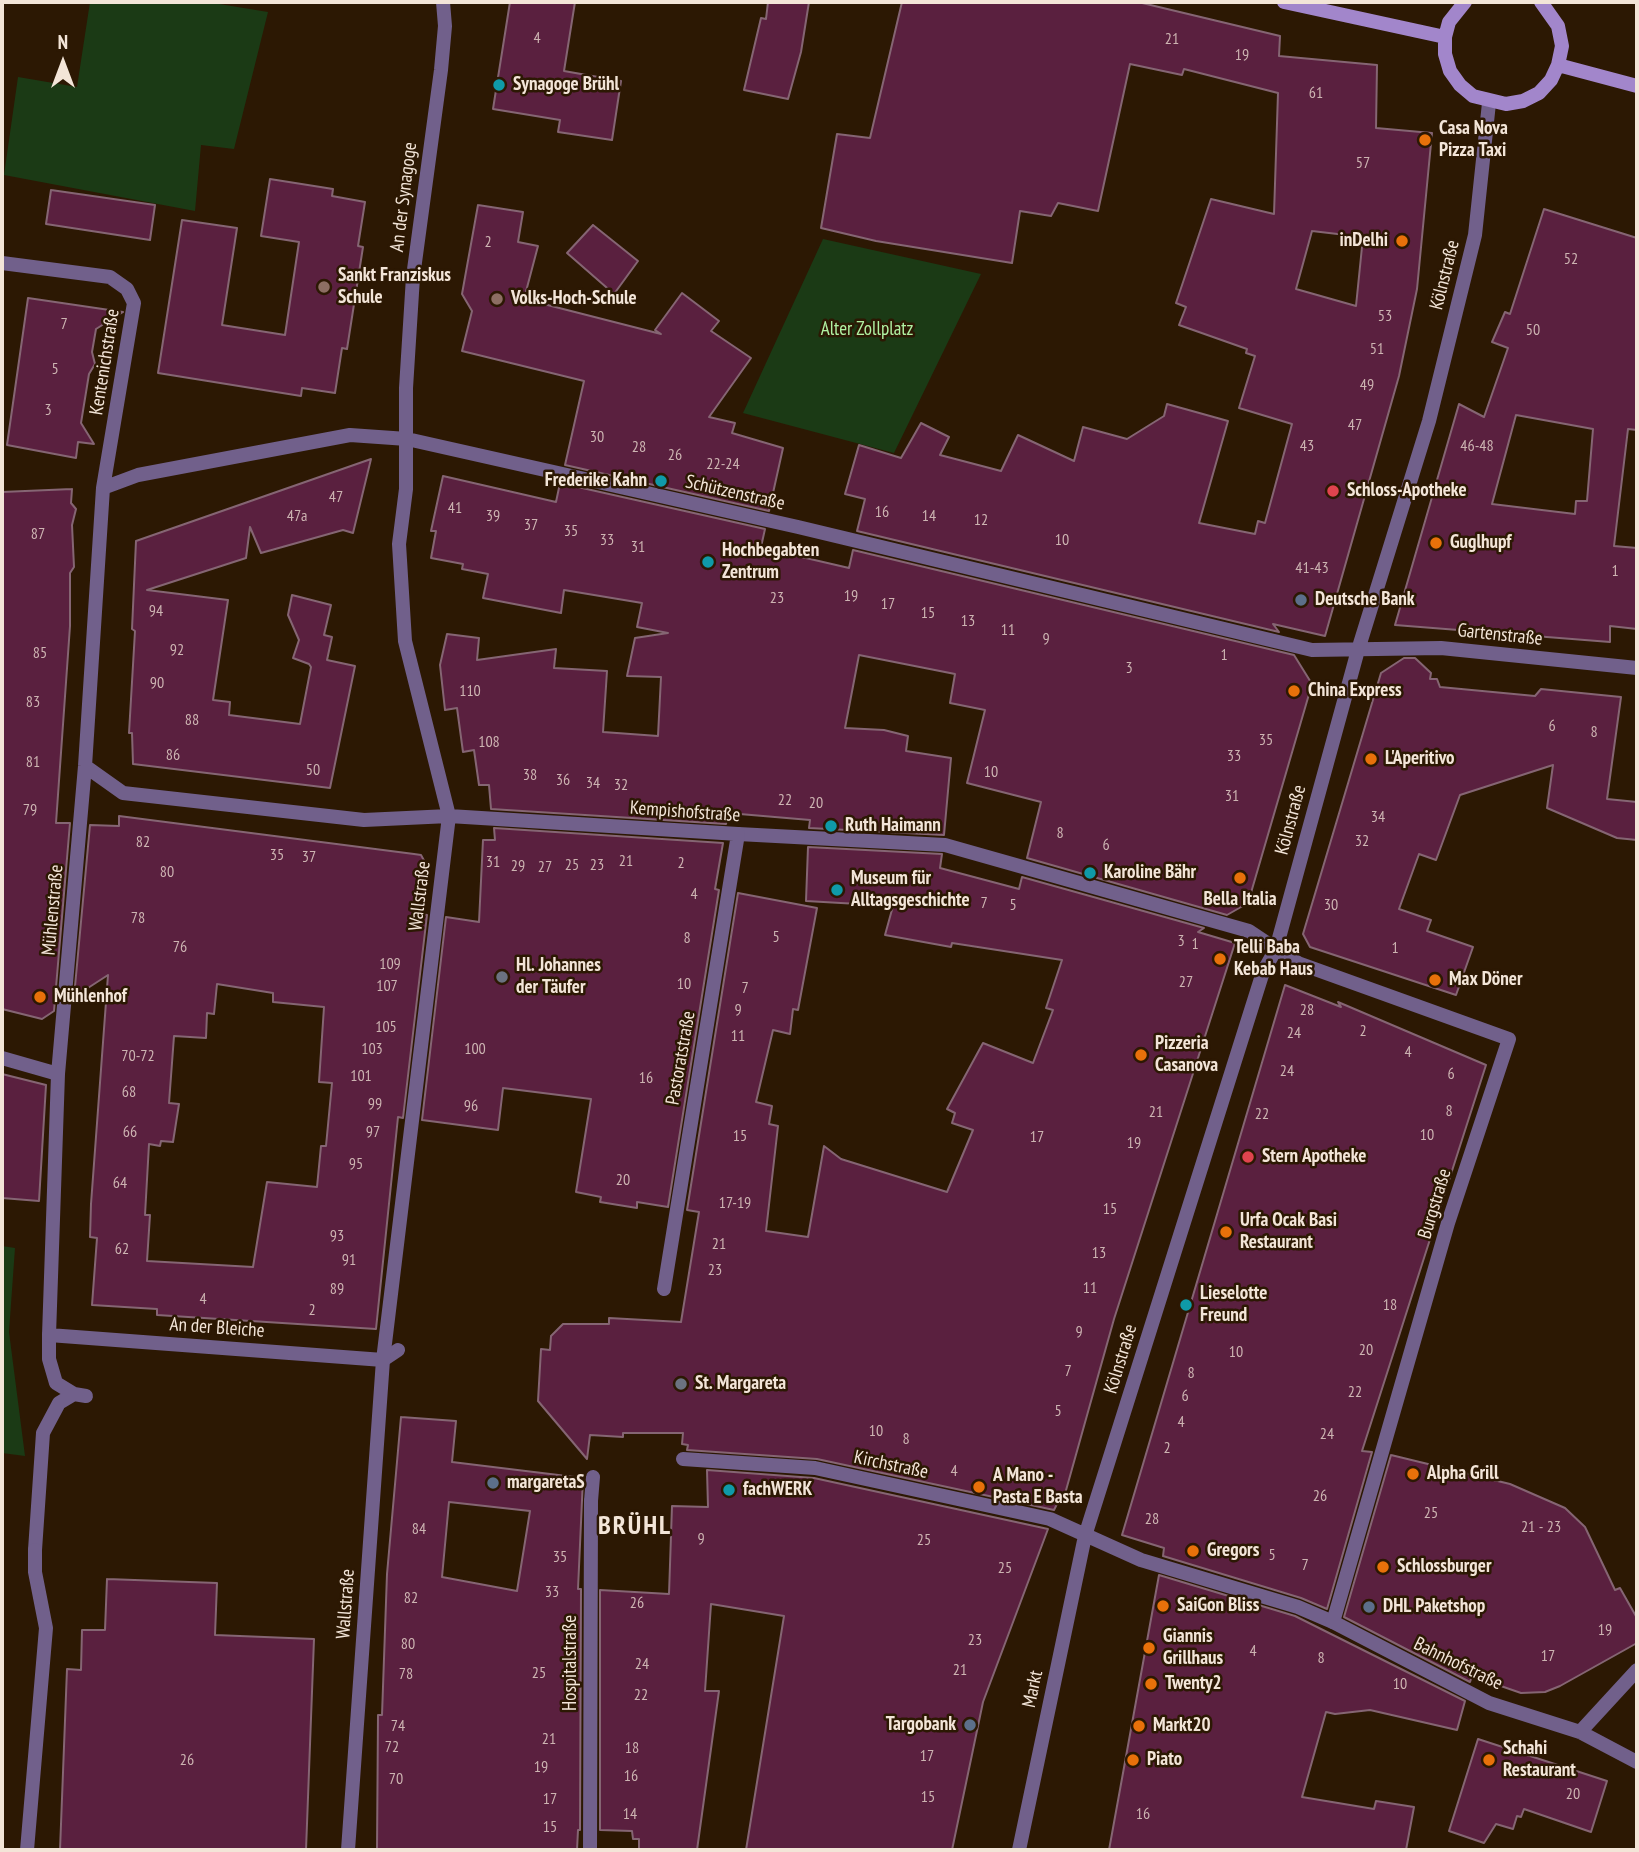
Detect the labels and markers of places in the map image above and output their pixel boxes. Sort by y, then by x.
place label: Synagoge Brühl [513,74,619,96]
marker: Synagoge Brühl [491,77,507,93]
place label: Casa Nova Pizza Taxi [1439,118,1508,162]
marker: Casa Nova Pizza Taxi [1417,132,1433,148]
place label: inDelhi [1339,230,1388,252]
marker: inDelhi [1394,233,1410,249]
place label: Sankt Franziskus Schule [338,265,451,309]
marker: Sankt Franziskus Schule [316,279,332,295]
place label: Volks-Hoch-Schule [511,288,637,310]
marker: Volks-Hoch-Schule [489,291,505,307]
place label: Frederike Kahn [545,470,647,492]
marker: Frederike Kahn [653,473,669,489]
place label: Schloss-Apotheke [1347,480,1467,502]
marker: Schloss-Apotheke [1325,483,1341,499]
place label: Guglhupf [1450,532,1511,554]
marker: Guglhupf [1428,535,1444,551]
place label: Hochbegabten Zentrum [722,540,819,584]
marker: Hochbegabten Zentrum [700,554,716,570]
place label: Deutsche Bank [1315,589,1415,611]
marker: Deutsche Bank [1293,592,1309,608]
place label: China Express [1308,680,1402,702]
marker: China Express [1286,683,1302,699]
place label: L'Aperitivo [1385,748,1455,770]
marker: L'Aperitivo [1363,751,1379,767]
place label: Ruth Haimann [845,815,941,837]
marker: Ruth Haimann [823,818,839,834]
place label: Karoline Bähr [1104,862,1196,884]
marker: Karoline Bähr [1082,865,1098,881]
place label: Museum für Alltagsgeschichte [851,868,970,912]
marker: Bella Italia [1232,870,1248,886]
marker: Museum für Alltagsgeschichte [829,882,845,898]
place label: Bella Italia [1203,889,1277,911]
place label: Telli Baba Kebab Haus [1234,937,1313,981]
marker: Telli Baba Kebab Haus [1212,951,1228,967]
place label: Hl. Johannes der Täufer [516,955,601,999]
marker: Hl. Johannes der Täufer [494,969,510,985]
place label: Max Döner [1449,969,1523,991]
marker: Max Döner [1427,972,1443,988]
place label: Mühlenhof [54,986,127,1008]
marker: Mühlenhof [32,989,48,1005]
place label: Pizzeria Casanova [1155,1033,1218,1077]
marker: Pizzeria Casanova [1133,1047,1149,1063]
place label: Stern Apotheke [1262,1146,1366,1168]
marker: Stern Apotheke [1240,1149,1256,1165]
place label: Urfa Ocak Basi Restaurant [1240,1210,1337,1254]
marker: Urfa Ocak Basi Restaurant [1218,1224,1234,1240]
place label: Lieselotte Freund [1200,1283,1267,1327]
marker: Lieselotte Freund [1178,1297,1194,1313]
place label: St. Margareta [695,1373,786,1395]
marker: St. Margareta [673,1376,689,1392]
place label: Alpha Grill [1427,1463,1499,1485]
place label: A Mano - Pasta E Basta [993,1465,1083,1509]
marker: Alpha Grill [1405,1466,1421,1482]
place label: margaretaS [507,1472,585,1494]
marker: margaretaS [485,1475,501,1491]
place label: fachWERK [743,1479,812,1501]
marker: A Mano - Pasta E Basta [971,1479,987,1495]
marker: fachWERK [721,1482,737,1498]
place label: Gregors [1207,1540,1259,1562]
marker: Gregors [1185,1543,1201,1559]
place label: Schlossburger [1397,1556,1491,1578]
marker: Schlossburger [1375,1559,1391,1575]
place label: SaiGon Bliss [1177,1595,1259,1617]
place label: DHL Paketshop [1383,1596,1485,1618]
marker: SaiGon Bliss [1155,1598,1171,1614]
marker: DHL Paketshop [1361,1599,1377,1615]
place label: Giannis Grillhaus [1163,1626,1223,1670]
marker: Giannis Grillhaus [1141,1640,1157,1656]
place label: Twenty2 [1165,1673,1222,1695]
marker: Twenty2 [1143,1676,1159,1692]
place label: Targobank [886,1714,956,1736]
place label: Markt20 [1153,1715,1211,1737]
marker: Targobank [962,1717,978,1733]
marker: Markt20 [1131,1718,1147,1734]
place label: Schahi Restaurant [1503,1738,1576,1782]
place label: Piato [1147,1749,1182,1771]
marker: Piato [1125,1752,1141,1768]
marker: Schahi Restaurant [1481,1752,1497,1768]

